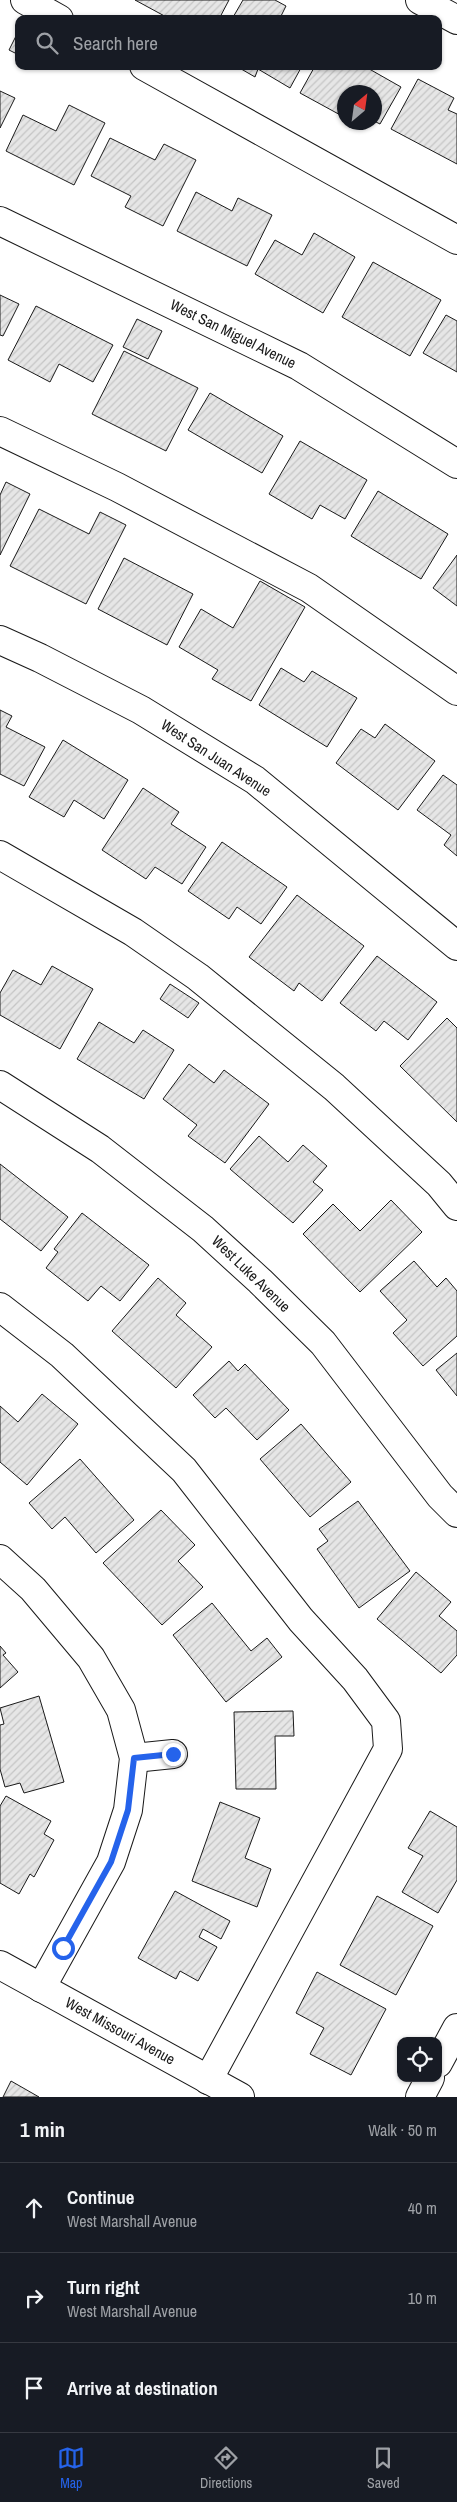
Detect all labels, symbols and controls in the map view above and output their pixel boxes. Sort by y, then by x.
search box [15,15,442,70]
icon: search [33,29,61,57]
text: Search here [73,30,158,56]
north arrow [337,85,382,130]
street label: West San Miguel Avenue [167,294,300,373]
street label: West San Juan Avenue [157,714,276,801]
street label: West Luke Avenue [207,1231,295,1317]
route end [162,1743,185,1766]
route start [52,1937,75,1960]
street label: West Missouri Avenue [62,1992,179,2070]
map controls [397,2037,442,2082]
button: locate [397,2037,442,2082]
text: 1 min [20,2115,65,2144]
text: Walk · 50 m [368,2119,437,2141]
text: Continue [67,2184,135,2210]
icon: ahead [20,2194,48,2222]
text: 40 m [408,2197,437,2219]
text: West Marshall Avenue [67,2210,197,2232]
text: Turn right [67,2274,139,2300]
icon: right [20,2284,48,2312]
text: 10 m [408,2287,437,2309]
text: West Marshall Avenue [67,2300,197,2322]
icon: arrive [20,2374,48,2402]
text: Arrive at destination [67,2375,218,2401]
tab: Map [57,2444,85,2492]
tab: Directions [200,2444,252,2492]
tab: Saved [367,2444,400,2492]

